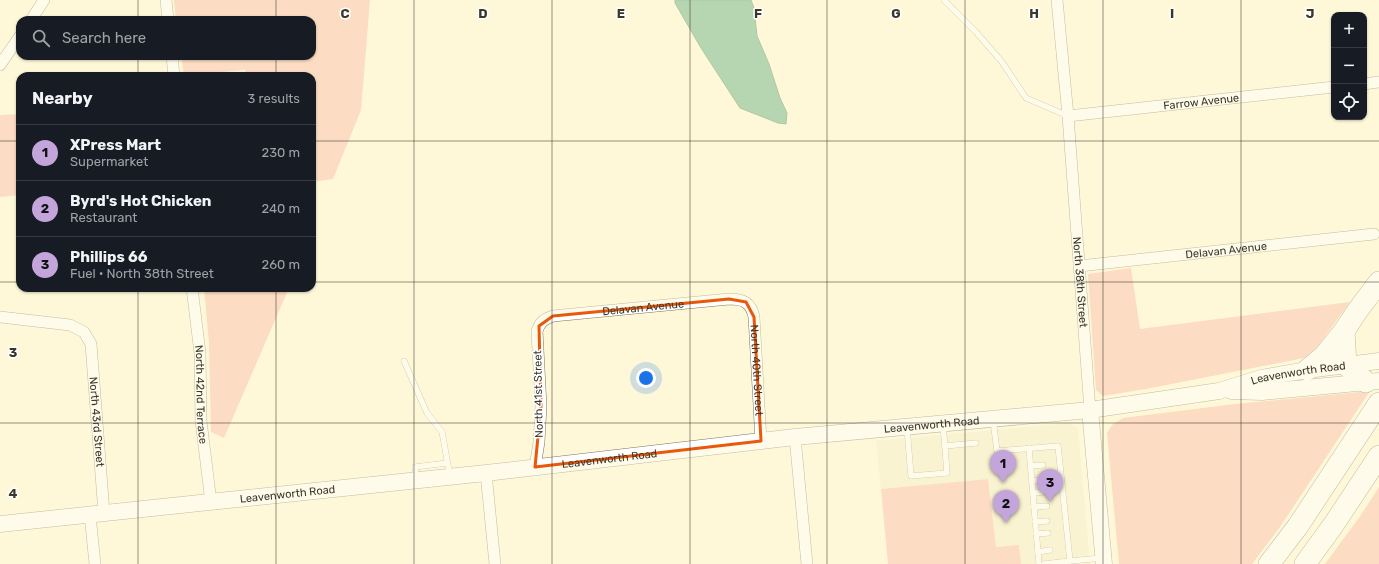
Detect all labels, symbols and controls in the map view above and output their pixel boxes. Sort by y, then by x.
text: C [340,6,350,21]
text: D [478,6,488,21]
text: E [617,6,625,21]
text: F [754,6,762,21]
text: G [891,6,901,21]
text: H [1029,6,1039,21]
text: I [1170,6,1174,21]
text: J [1306,6,1314,21]
map controls [1331,12,1367,120]
button: + [1331,12,1367,48]
search box [16,16,316,60]
icon: search [30,27,52,49]
text: Search here [62,29,146,47]
button: − [1331,48,1367,84]
button: locate [1331,84,1367,120]
text: Nearby [32,88,93,108]
text: 3 results [248,91,300,106]
street label: Farrow Avenue [1163,91,1240,113]
text: XPress Mart [70,136,161,154]
text: 1 [42,145,48,160]
text: 230 m [262,145,300,160]
text: Supermarket [70,154,148,169]
text: Byrd's Hot Chicken [70,192,212,210]
text: 2 [41,201,49,216]
text: 240 m [261,201,300,216]
text: Restaurant [70,210,137,225]
street label: North 38th Street [1070,236,1090,329]
street label: Delavan Avenue [1185,240,1268,261]
text: Phillips 66 [70,248,148,266]
text: 3 [41,257,49,272]
text: 260 m [262,257,300,272]
text: Fuel · North 38th Street [70,266,214,281]
street label: Delavan Avenue [602,297,685,318]
street label: North 40th Street [747,324,766,417]
street label: North 42nd Terrace [192,344,210,445]
text: 3 [9,345,18,360]
street label: North 41st Street [531,349,546,438]
street label: Leavenworth Road [1249,359,1346,388]
your location [636,368,656,388]
street label: North 43rd Street [87,376,106,468]
street label: Leavenworth Road [883,414,980,436]
street label: Leavenworth Road [561,447,658,471]
pin: 1 [990,450,1016,483]
pin: 3 [1037,469,1063,502]
street label: Leavenworth Road [239,483,336,506]
text: 4 [9,486,18,501]
pin: 2 [993,490,1019,523]

